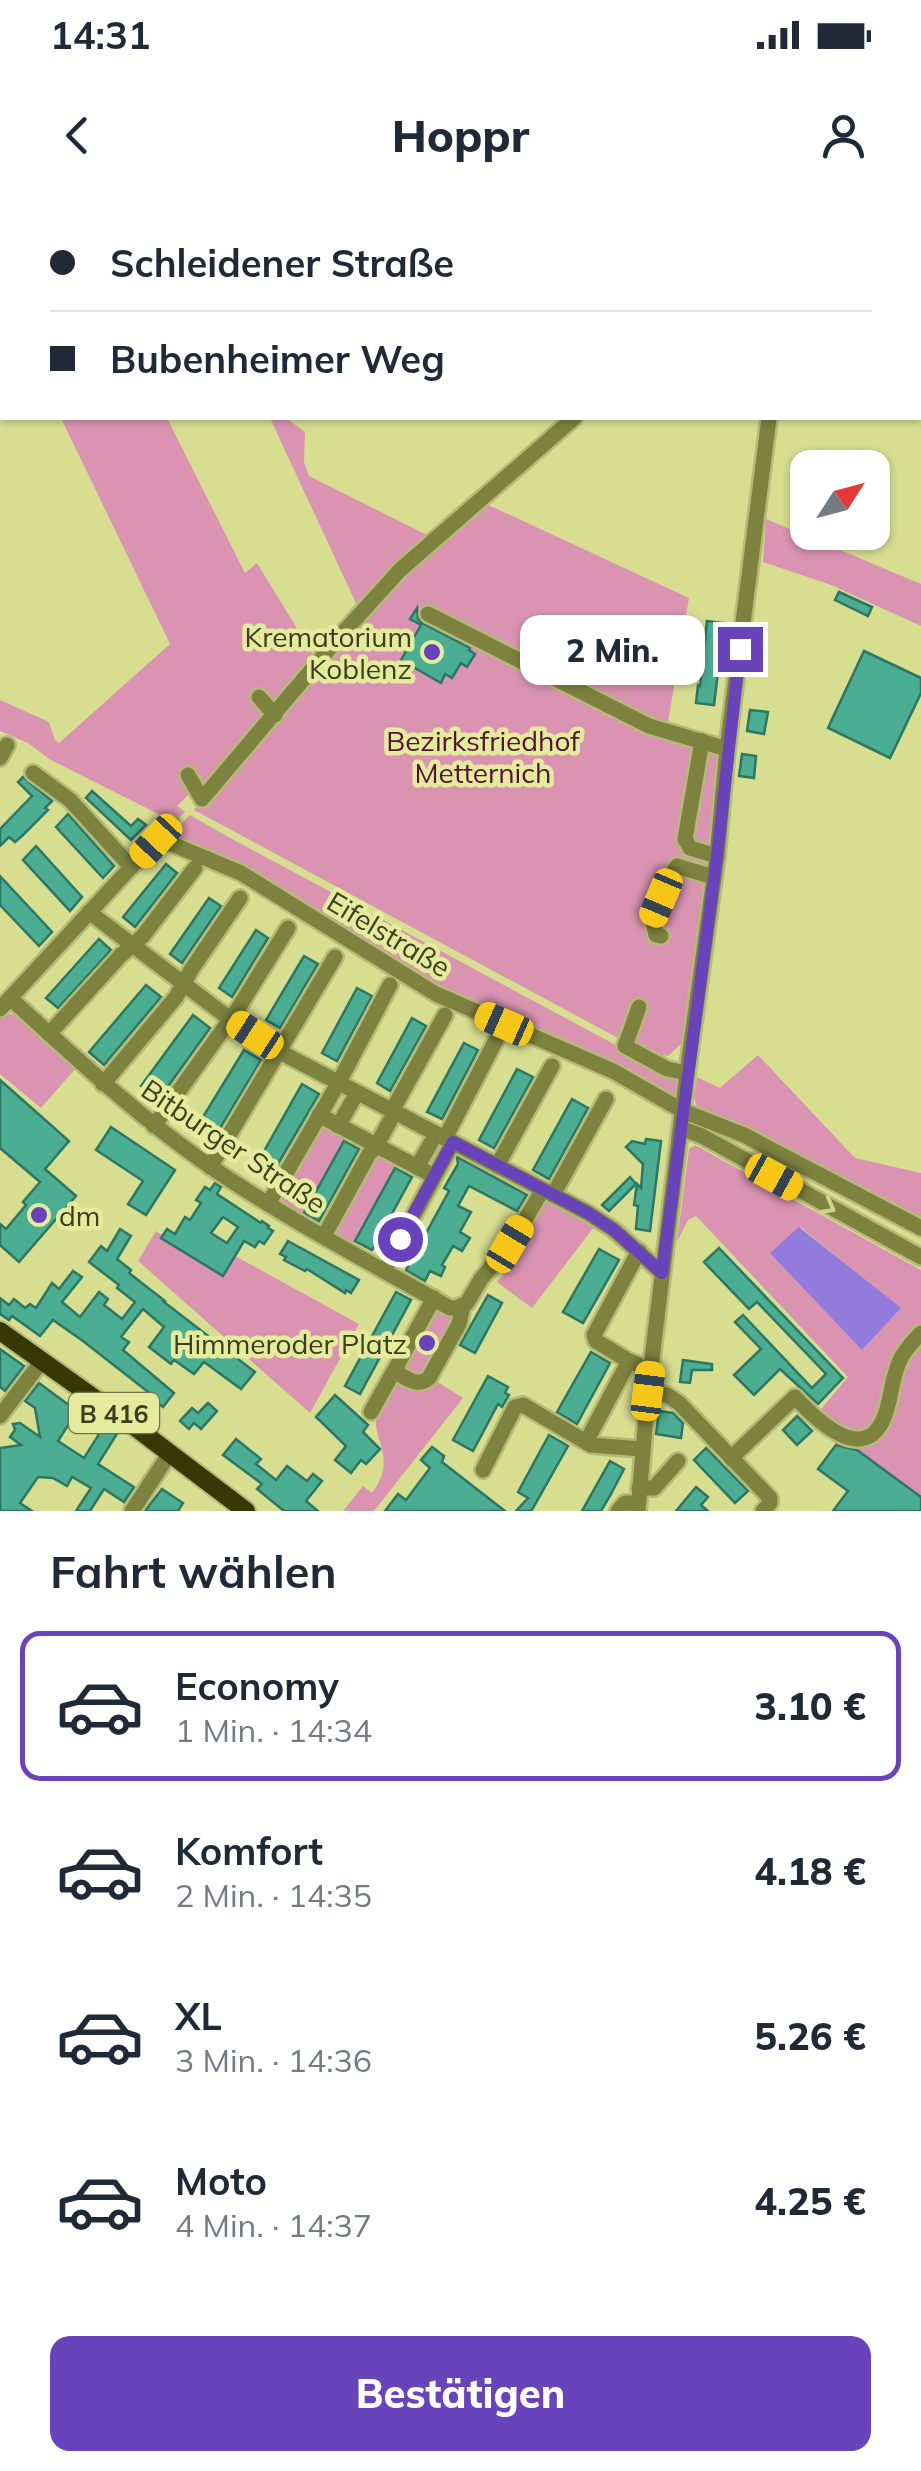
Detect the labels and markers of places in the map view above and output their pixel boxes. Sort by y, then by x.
place label: Krematorium Koblenz [244,619,412,686]
marker: Krematorium Koblenz [421,641,443,663]
place label: dm [59,1198,100,1233]
marker: dm [28,1204,50,1226]
place label: Himmeroder Platz [173,1326,407,1361]
marker: Himmeroder Platz [416,1332,438,1354]

